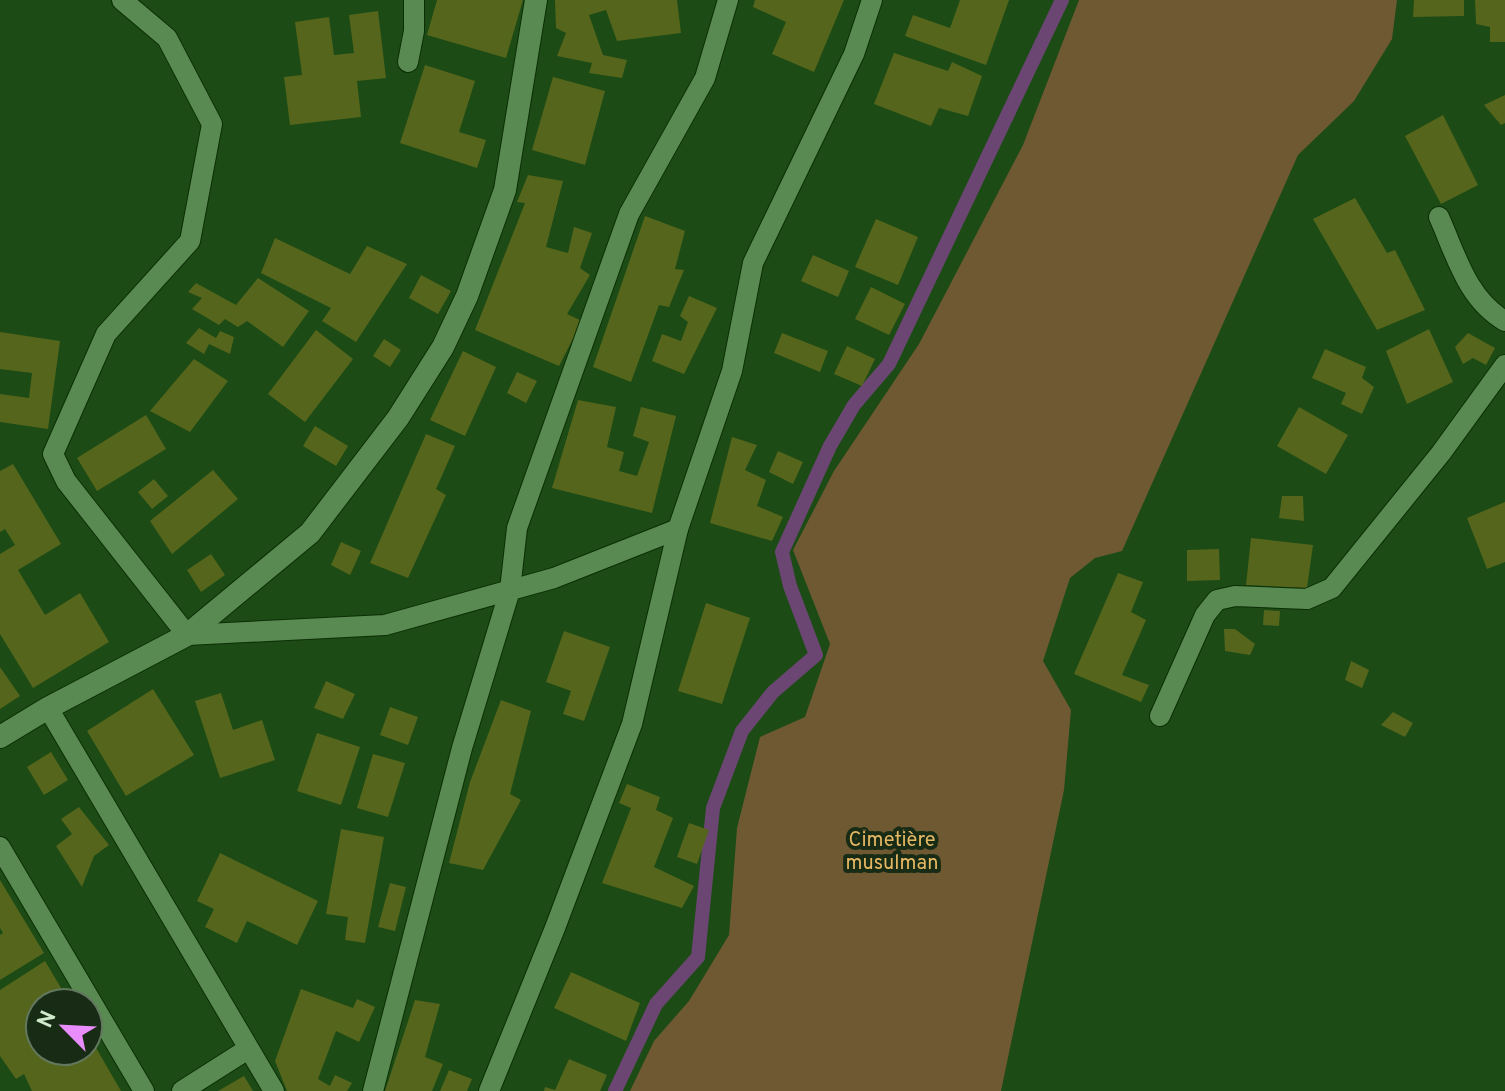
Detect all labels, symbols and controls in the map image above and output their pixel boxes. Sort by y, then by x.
park label: Cimetière musulman [846,828,938,877]
north arrow [24,987,104,1067]
text: N [32,1007,64,1033]

